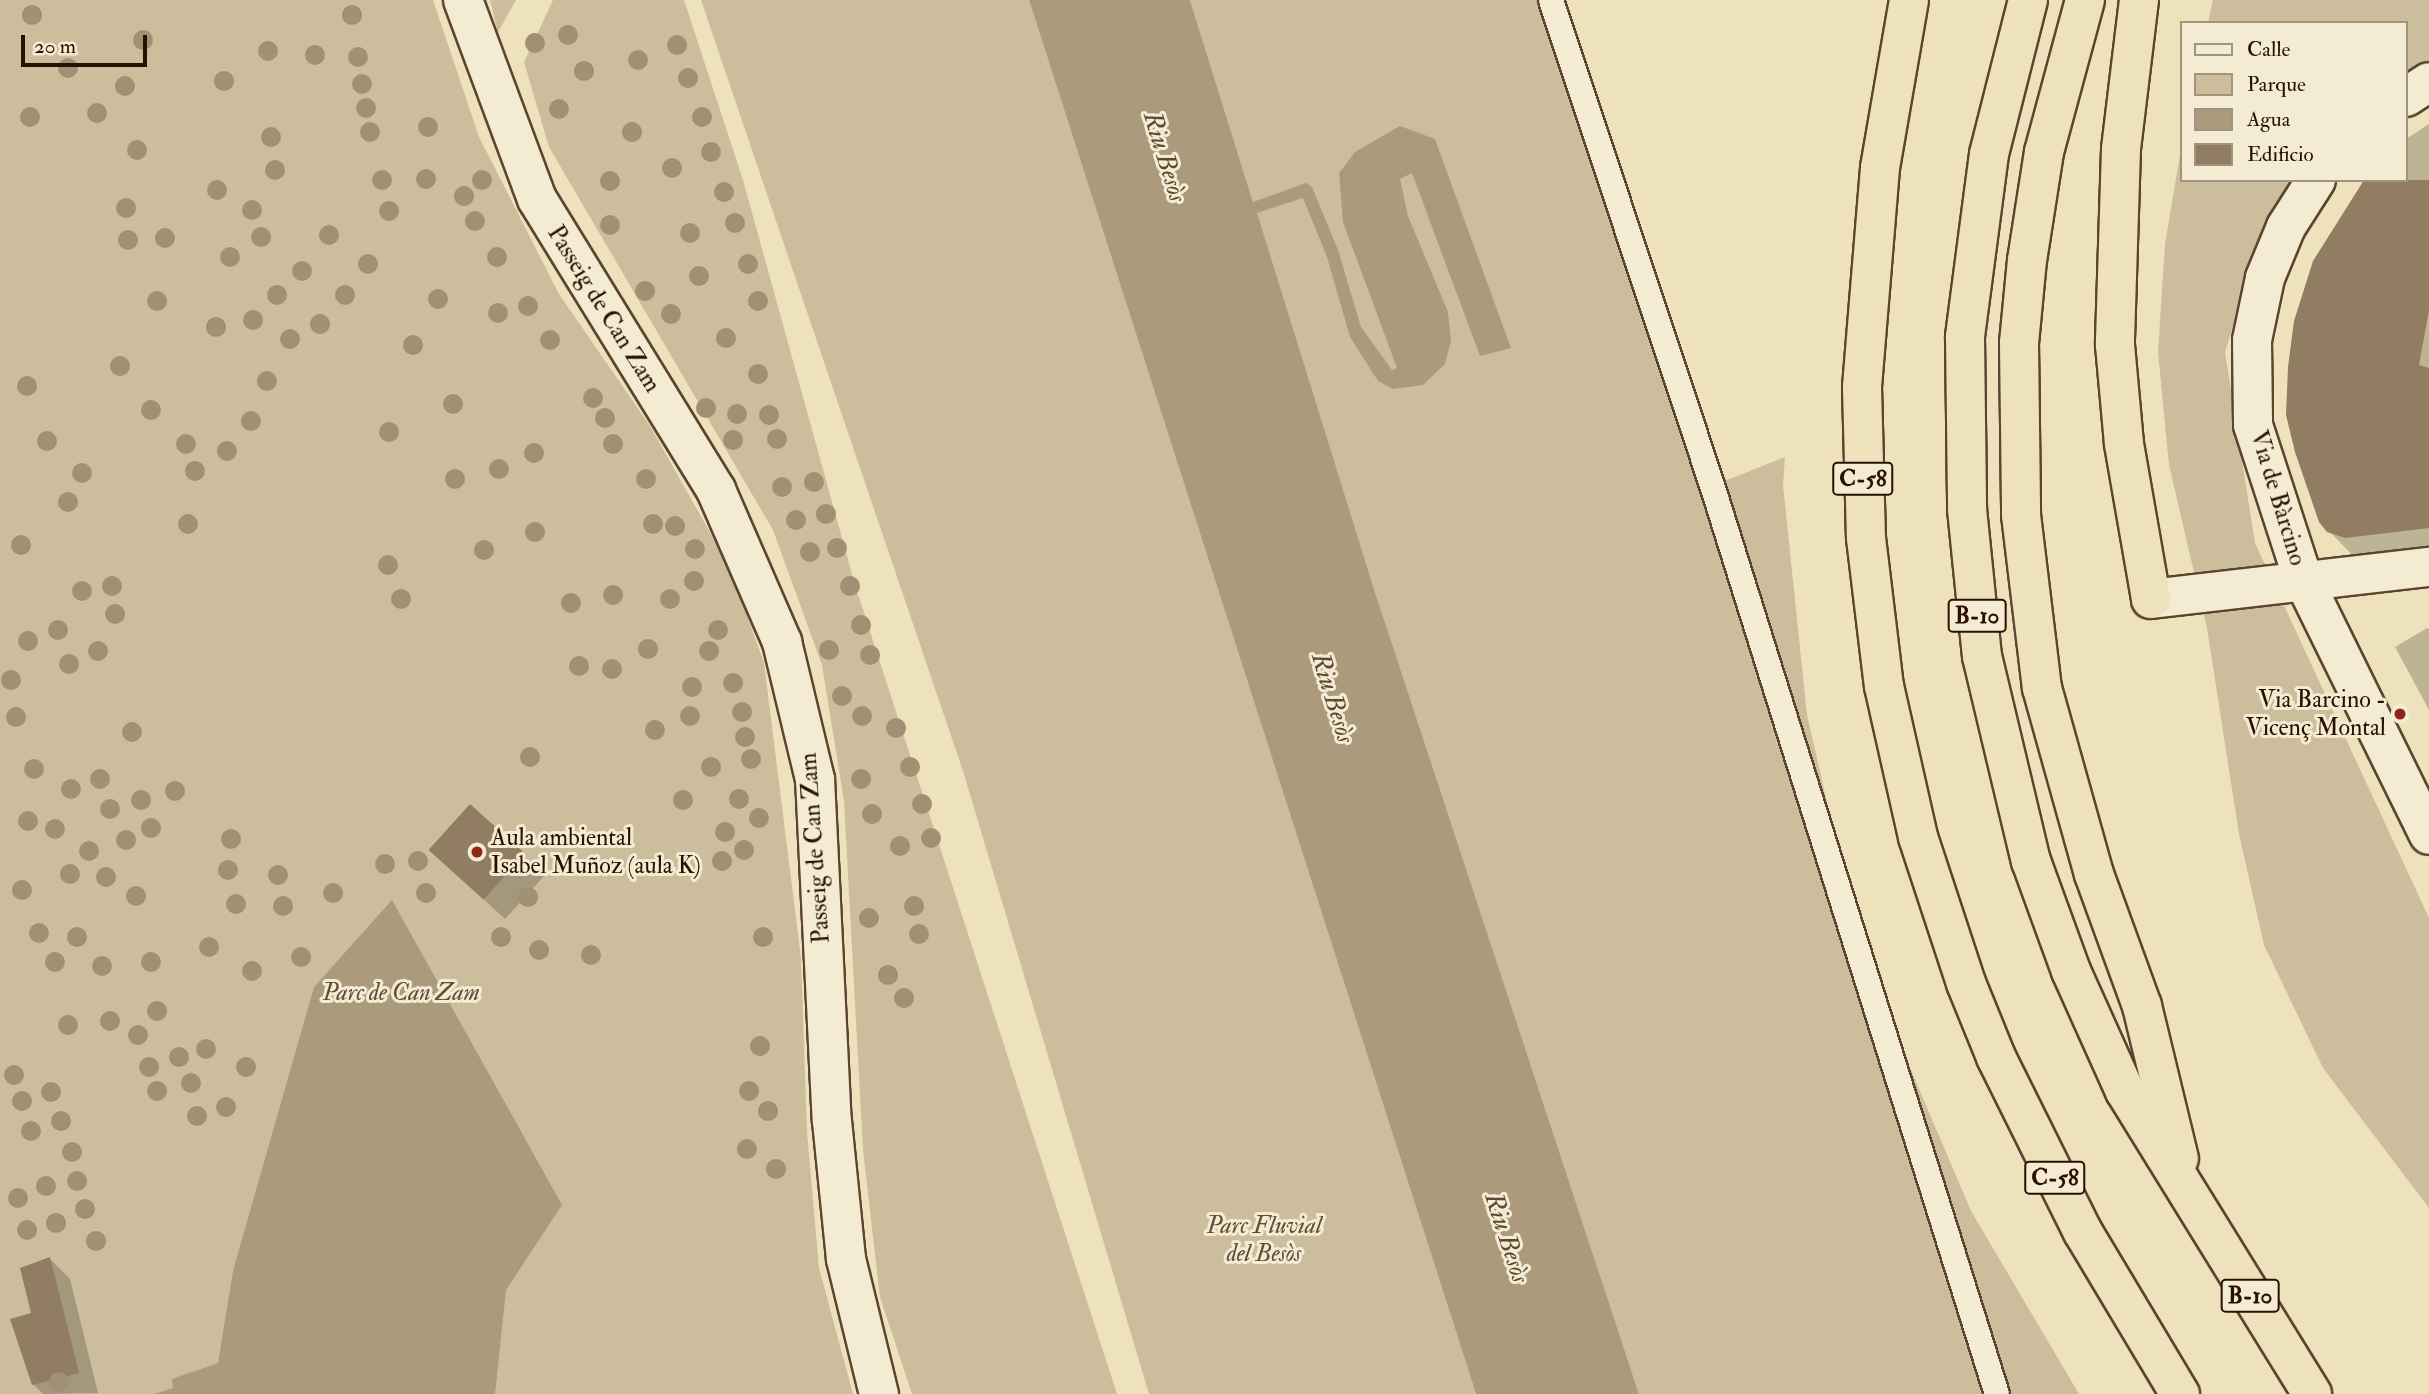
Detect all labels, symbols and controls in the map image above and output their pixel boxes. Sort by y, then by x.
scale bar [24,21,150,65]
legend [2180,21,2408,182]
text: 20 m [34,33,76,60]
text: Calle [2247,36,2290,63]
text: Parque [2247,71,2306,98]
text: Agua [2247,106,2290,133]
water label: Riu Besòs [1136,108,1192,206]
text: Edificio [2247,141,2314,168]
street label: Passeig de Can Zam [541,220,667,398]
street label: Via de Bàrcino [2244,427,2312,569]
road number: C-58 [1832,460,1895,499]
road number: B-10 [1947,596,2007,636]
water label: Riu Besòs [1304,649,1360,747]
place label: Via Barcino - Vicenç Montal [2246,686,2386,742]
marker: Via Barcino - Vicenç Montal [2392,706,2408,722]
street label: Passeig de Can Zam [794,752,836,944]
place label: Aula ambiental Isabel Muñoz (aula K) [491,824,701,880]
marker: Aula ambiental Isabel Muñoz (aula K) [469,844,485,860]
park label: Parc de Can Zam [322,979,480,1007]
road number: C-58 [2024,1158,2086,1198]
water label: Riu Besòs [1477,1189,1535,1287]
park label: Parc Fluvial del Besòs [1206,1212,1322,1268]
road number: B-10 [2220,1276,2280,1316]

